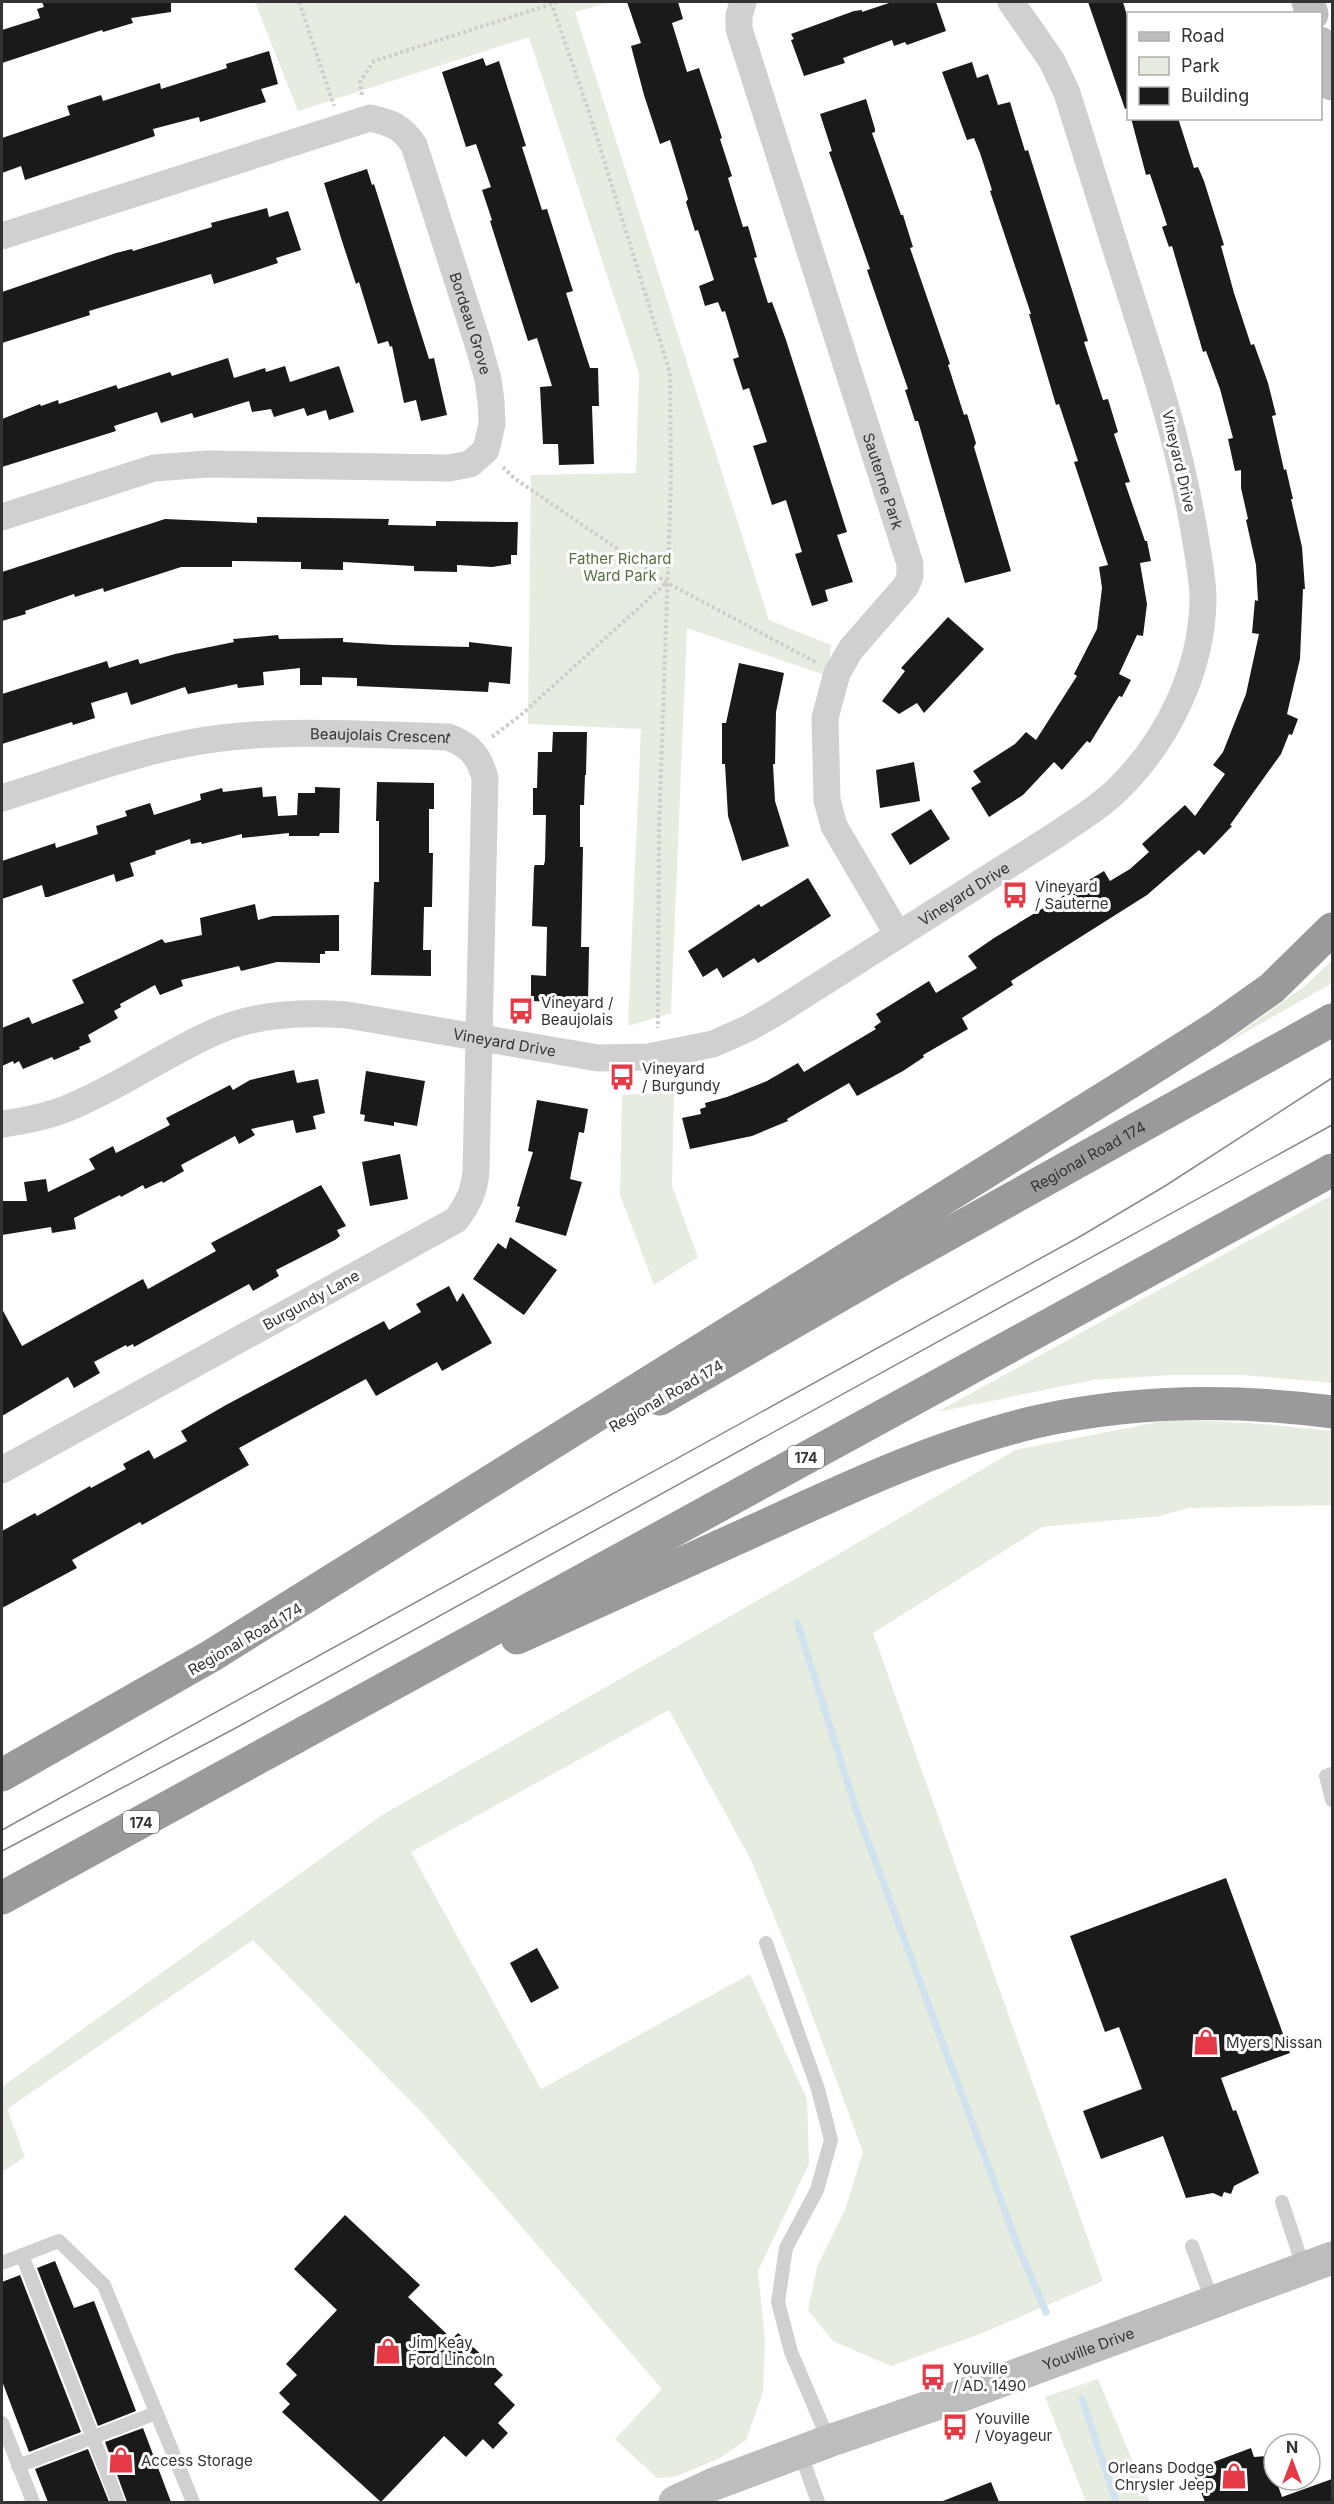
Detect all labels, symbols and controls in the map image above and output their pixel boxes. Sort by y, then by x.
legend [1127,12,1322,120]
text: Road [1181,25,1224,46]
text: Park [1181,55,1220,76]
text: Building [1181,85,1249,106]
street label: Bordeau Grove [446,270,496,377]
street label: Vineyard Drive [1158,408,1200,514]
street label: Sauterne Park [859,430,908,532]
park label: Father Richard Ward Park [568,549,672,585]
street label: Beaujolais Crescent [310,724,454,747]
street label: Vineyard Drive [915,858,1013,929]
place label: Vineyard / Sauterne [1035,877,1109,913]
bus stop icon: Vineyard / Sauterne [1000,880,1030,910]
place label: Vineyard / Beaujolais [541,993,614,1029]
bus stop icon: Vineyard / Beaujolais [506,996,536,1026]
street label: Vineyard Drive [452,1024,557,1060]
place label: Vineyard / Burgundy [642,1059,721,1095]
bus stop icon: Vineyard / Burgundy [607,1062,637,1092]
street label: Regional Road 174 [1027,1116,1149,1196]
street label: Burgundy Lane [259,1266,363,1334]
street label: Regional Road 174 [605,1356,727,1436]
road number: 174 [788,1446,824,1468]
street label: Regional Road 174 [184,1599,306,1679]
road number: 174 [123,1811,159,1833]
shop icon: Myers Nissan [1191,2027,1221,2057]
place label: Myers Nissan [1226,2033,1322,2052]
street label: Youville Drive [1040,2323,1137,2374]
place label: Jim Keay Ford Lincoln [408,2333,495,2369]
shop icon: Jim Keay Ford Lincoln [373,2336,403,2366]
place label: Youville / AD. 1490 [953,2359,1026,2395]
bus stop icon: Youville / AD. 1490 [918,2362,948,2392]
place label: Youville / Voyageur [975,2409,1053,2445]
bus stop icon: Youville / Voyageur [940,2412,970,2442]
north arrow [1262,2432,1322,2492]
text: N [1286,2437,1298,2457]
shop icon: Access Storage [106,2445,136,2475]
place label: Access Storage [141,2451,253,2470]
place label: Orleans Dodge Chrysler Jeep [1108,2458,1214,2494]
shop icon: Orleans Dodge Chrysler Jeep [1219,2461,1249,2491]

